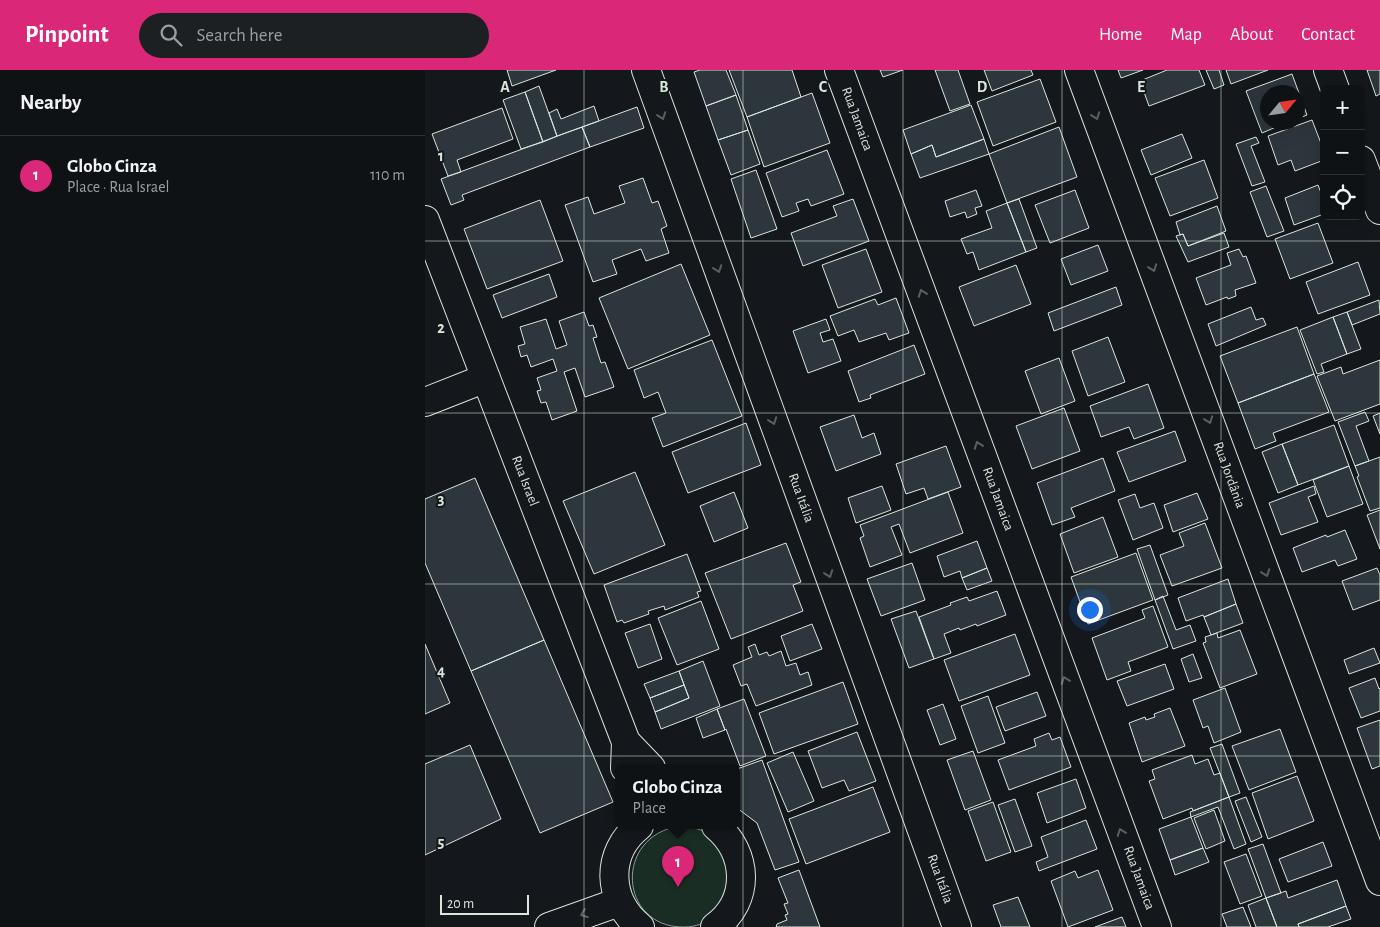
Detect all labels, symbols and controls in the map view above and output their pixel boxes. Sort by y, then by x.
search box [139,13,489,58]
icon: search [157,21,185,49]
text: Pinpoint [25,23,109,47]
text: Search here [197,26,283,45]
text: Home [1099,26,1142,44]
text: Map [1170,26,1202,44]
text: About [1230,26,1273,44]
text: Contact [1301,26,1355,44]
text: A [500,79,510,95]
text: B [659,79,669,95]
text: C [819,79,828,95]
text: D [977,79,988,95]
text: E [1137,79,1145,95]
street label: Rua Jamaica [839,85,875,153]
north arrow [1260,85,1305,130]
map controls [1320,85,1365,220]
button: + [1320,85,1365,130]
text: Nearby [20,92,81,113]
one-way arrow [656,111,666,120]
one-way arrow [1090,111,1100,119]
button: − [1320,130,1365,175]
text: 1 [438,148,444,164]
text: Globo Cinza [67,157,157,176]
text: 1 [33,167,39,183]
text: 110 m [370,167,405,183]
button: locate [1320,175,1365,220]
text: Place · Rua Israel [67,179,169,195]
one-way arrow [1146,263,1157,272]
one-way arrow [712,264,722,272]
one-way arrow [918,289,928,298]
text: 2 [437,320,445,336]
one-way arrow [767,416,777,425]
one-way arrow [1203,416,1213,424]
street label: Rua Jordânia [1211,440,1248,510]
one-way arrow [974,441,984,450]
street label: Rua Israel [509,454,541,508]
street label: Rua Jamaica [980,465,1016,533]
street label: Rua Itália [786,472,817,525]
text: 3 [438,491,445,507]
one-way arrow [1260,568,1270,577]
one-way arrow [823,569,833,578]
your location [1077,597,1103,623]
text: 4 [437,663,445,679]
one-way arrow [1061,676,1071,684]
popup [615,764,740,829]
text: Globo Cinza [633,778,722,797]
text: Place [633,800,666,816]
one-way arrow [1117,828,1127,837]
text: 5 [438,834,445,850]
street label: Rua Jamaica [1121,844,1157,912]
pin: 1 [662,846,694,887]
street label: Rua Itália [925,853,956,906]
scale bar [440,892,529,915]
text: 20 m [447,897,474,911]
one-way arrow [581,908,589,918]

